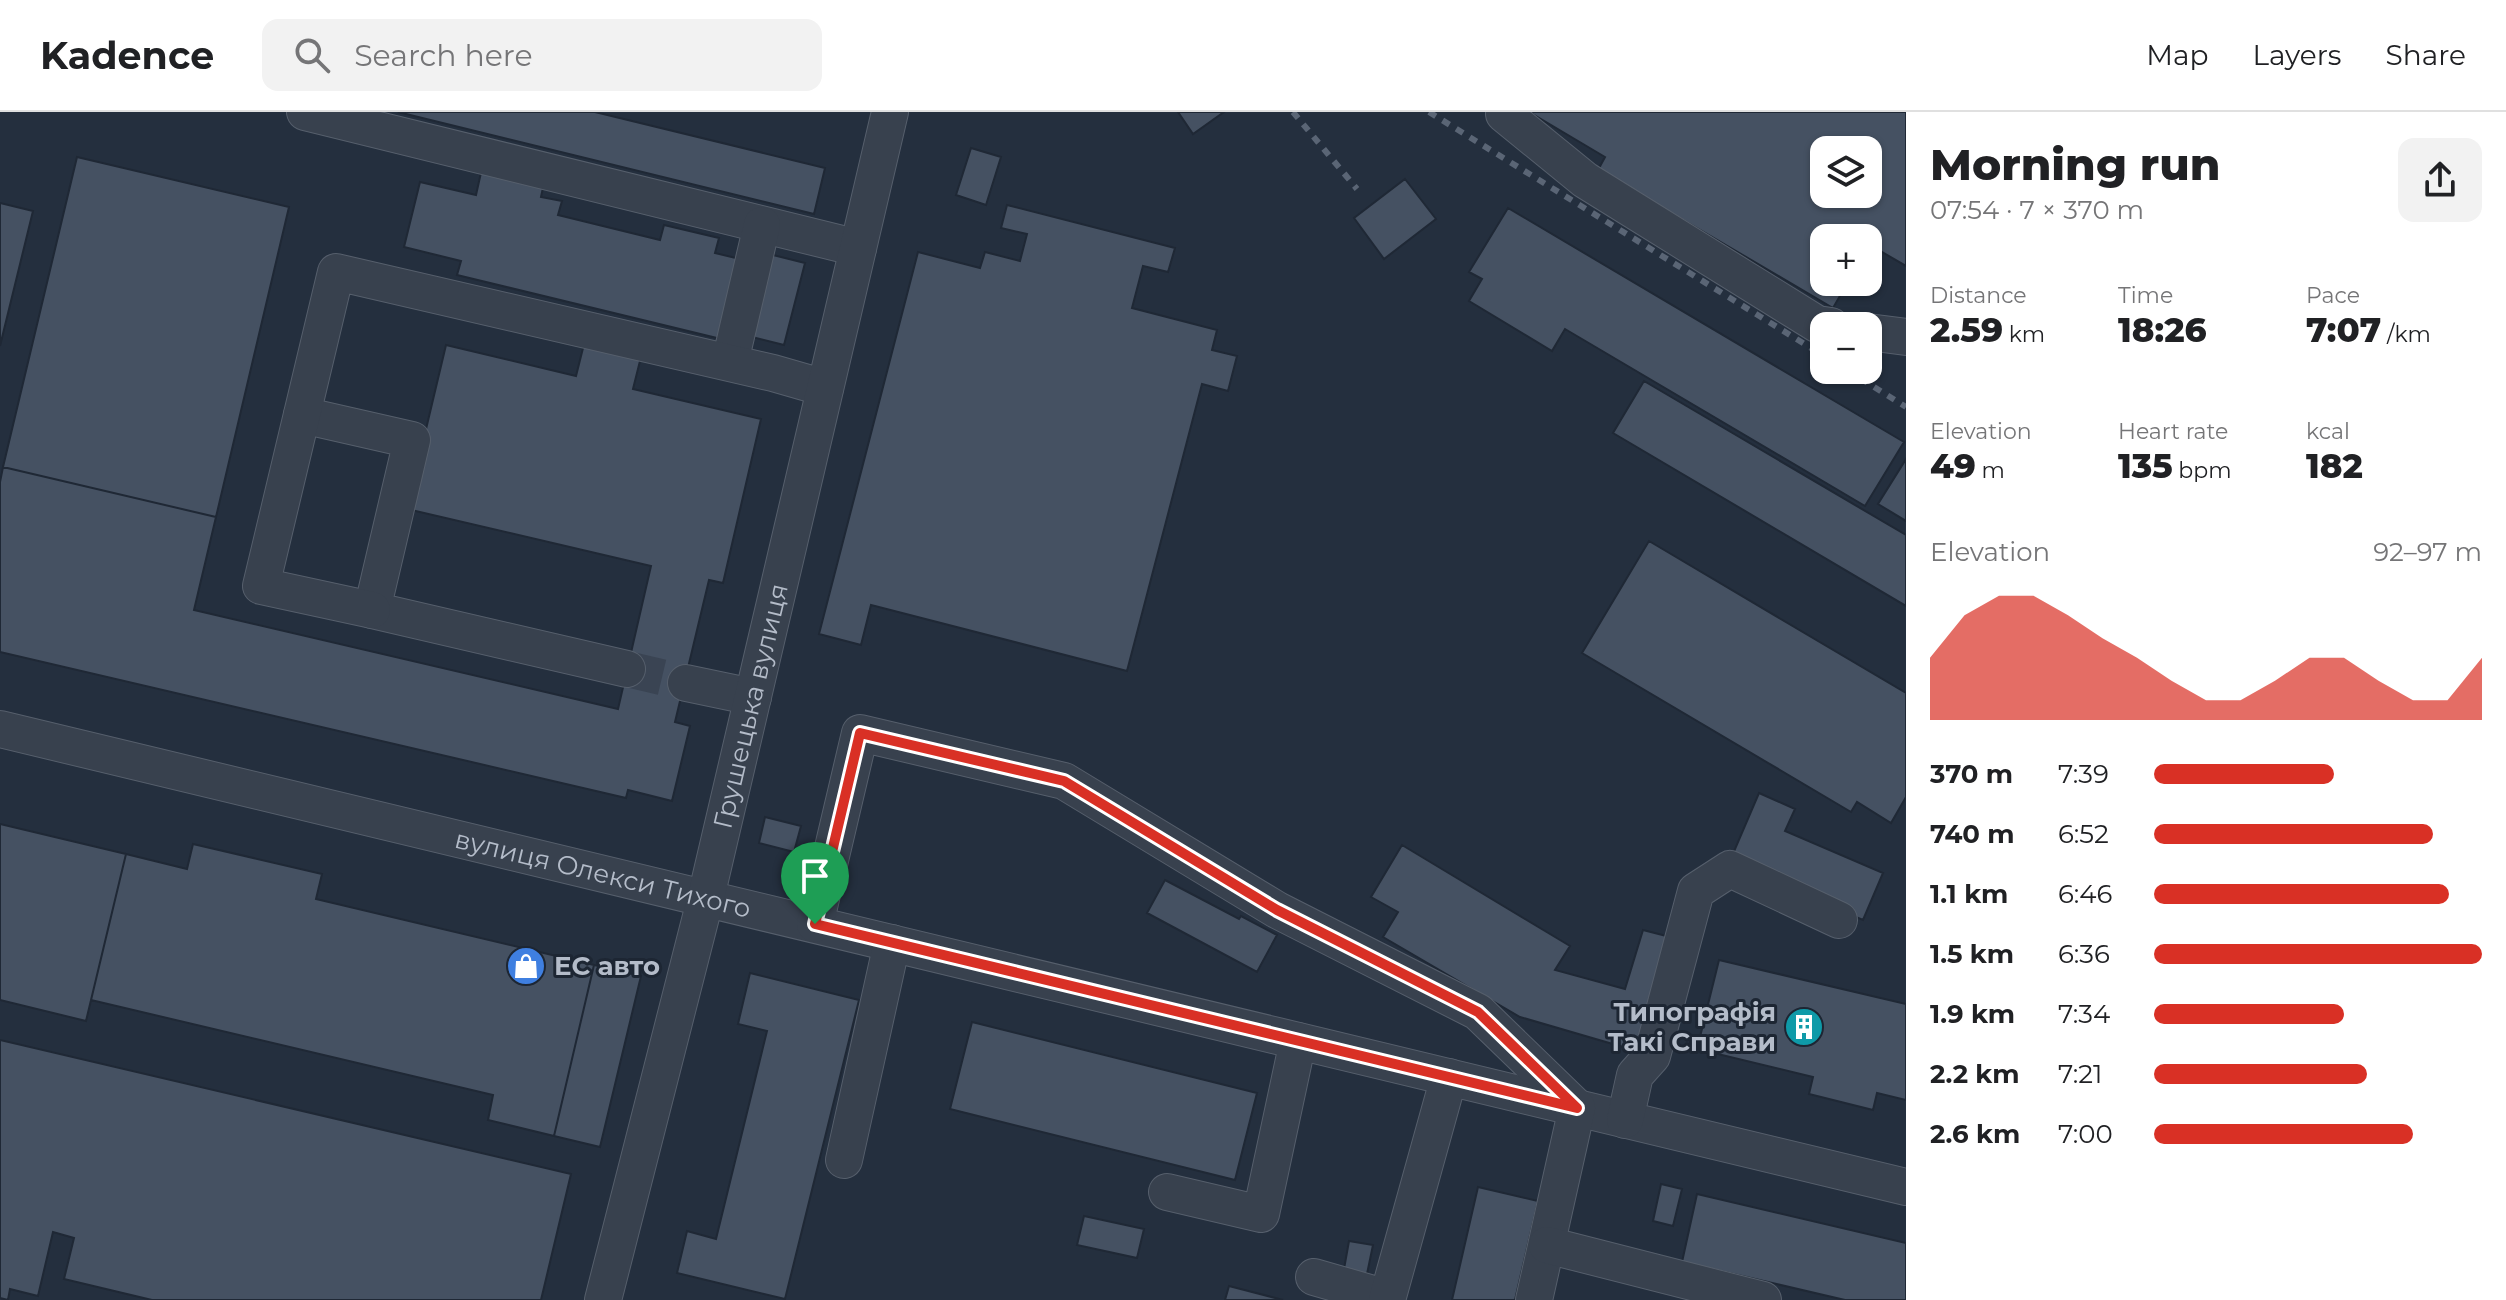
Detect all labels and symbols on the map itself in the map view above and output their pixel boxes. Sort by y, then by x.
street label: Грушецька вулиця [707,580,795,832]
street label: вулиця Олекси Тихого [452,823,754,925]
pin [781,842,849,924]
shop icon: ЕС авто [505,945,547,987]
place label: ЕС авто [554,950,660,982]
place label: Типографія Такі Справи [1608,996,1776,1058]
building icon: Типографія Такі Справи [1783,1006,1825,1048]

